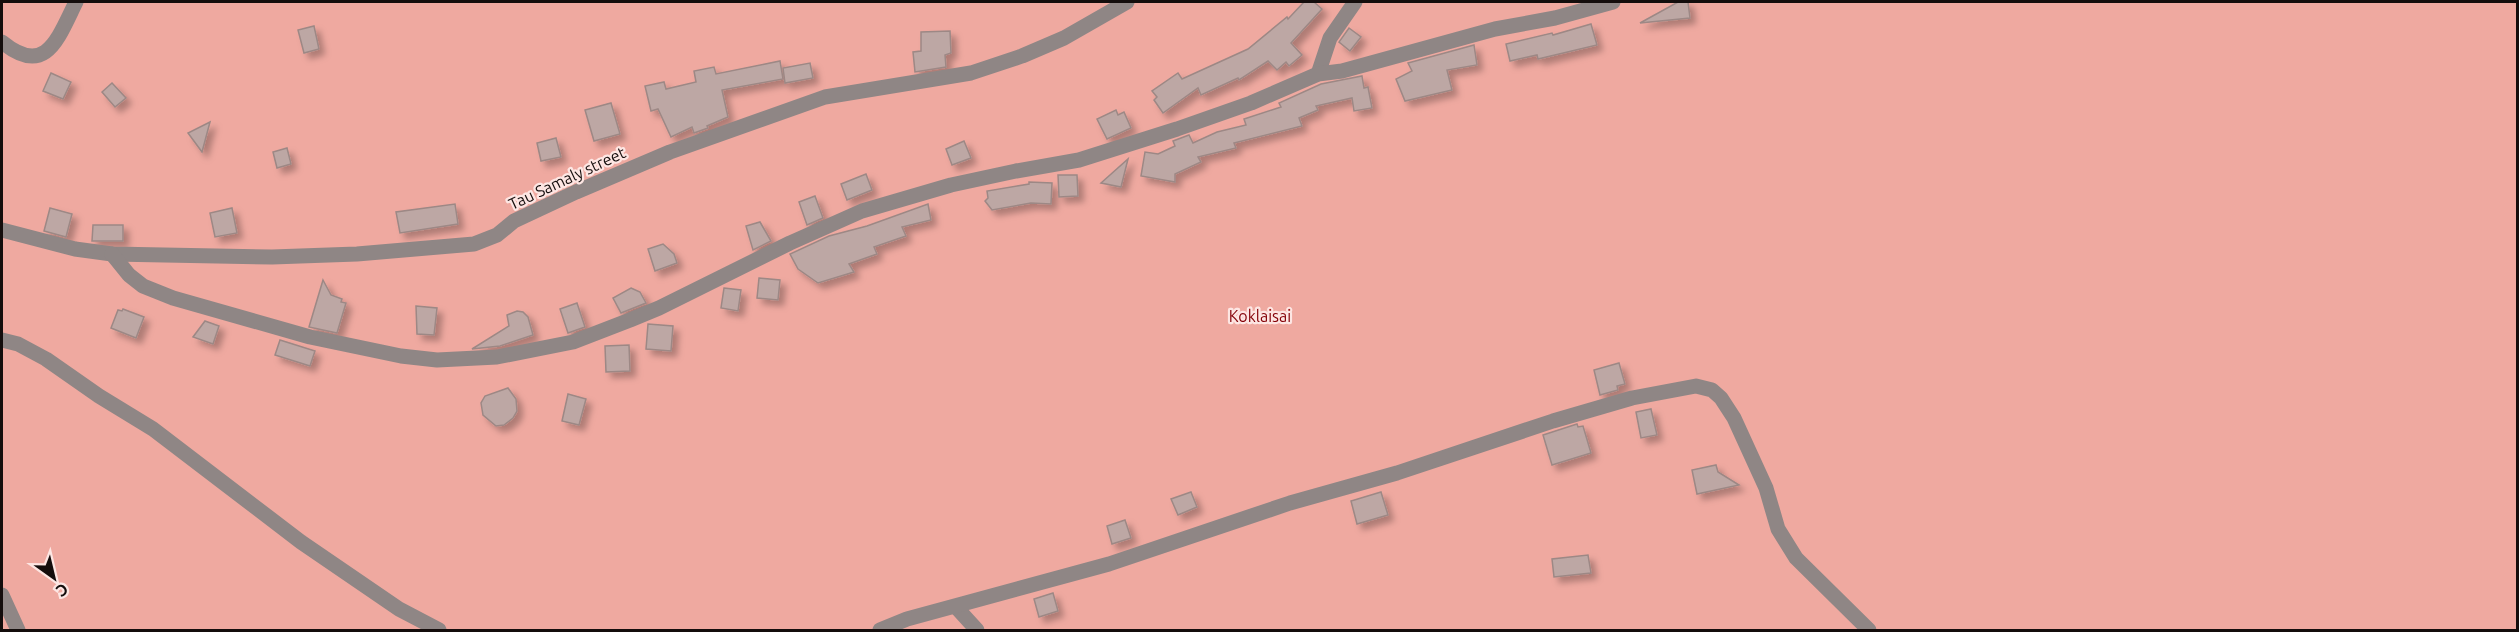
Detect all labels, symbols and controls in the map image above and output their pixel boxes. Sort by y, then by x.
street label: Tau Samaly street [506,143,629,213]
park label: Koklaisai [1229,307,1291,325]
north arrow [24,548,84,608]
text: С [53,580,72,601]

